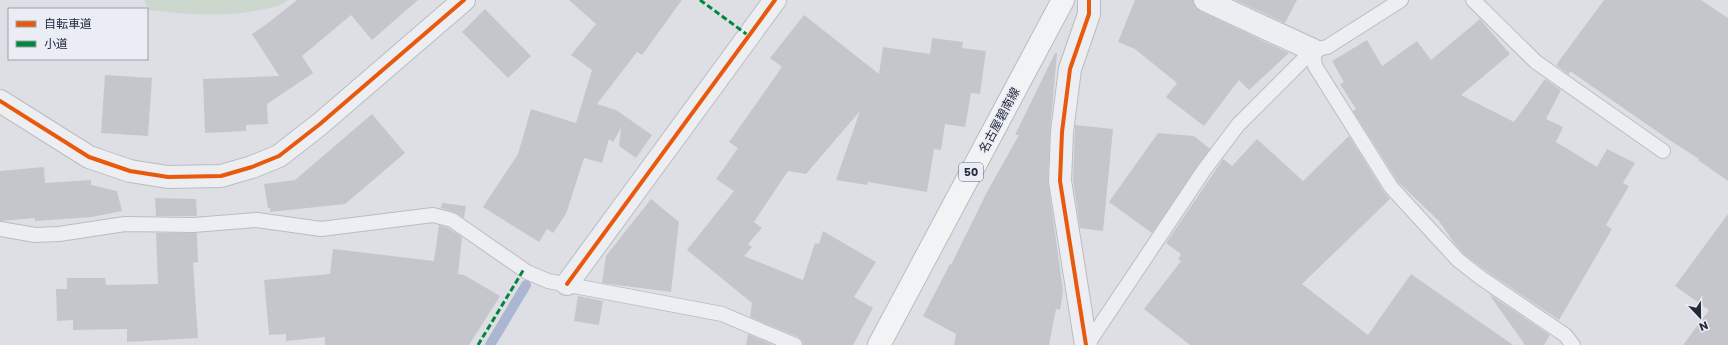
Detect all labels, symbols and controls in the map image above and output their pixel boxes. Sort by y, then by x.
legend [8,8,148,60]
text: 自転車道 [44,15,92,32]
text: 小道 [44,35,68,52]
street label: 名古屋碧南線 [975,84,1023,156]
road number: 50 [959,163,983,181]
north arrow [1680,297,1720,337]
text: N [1697,317,1711,335]

